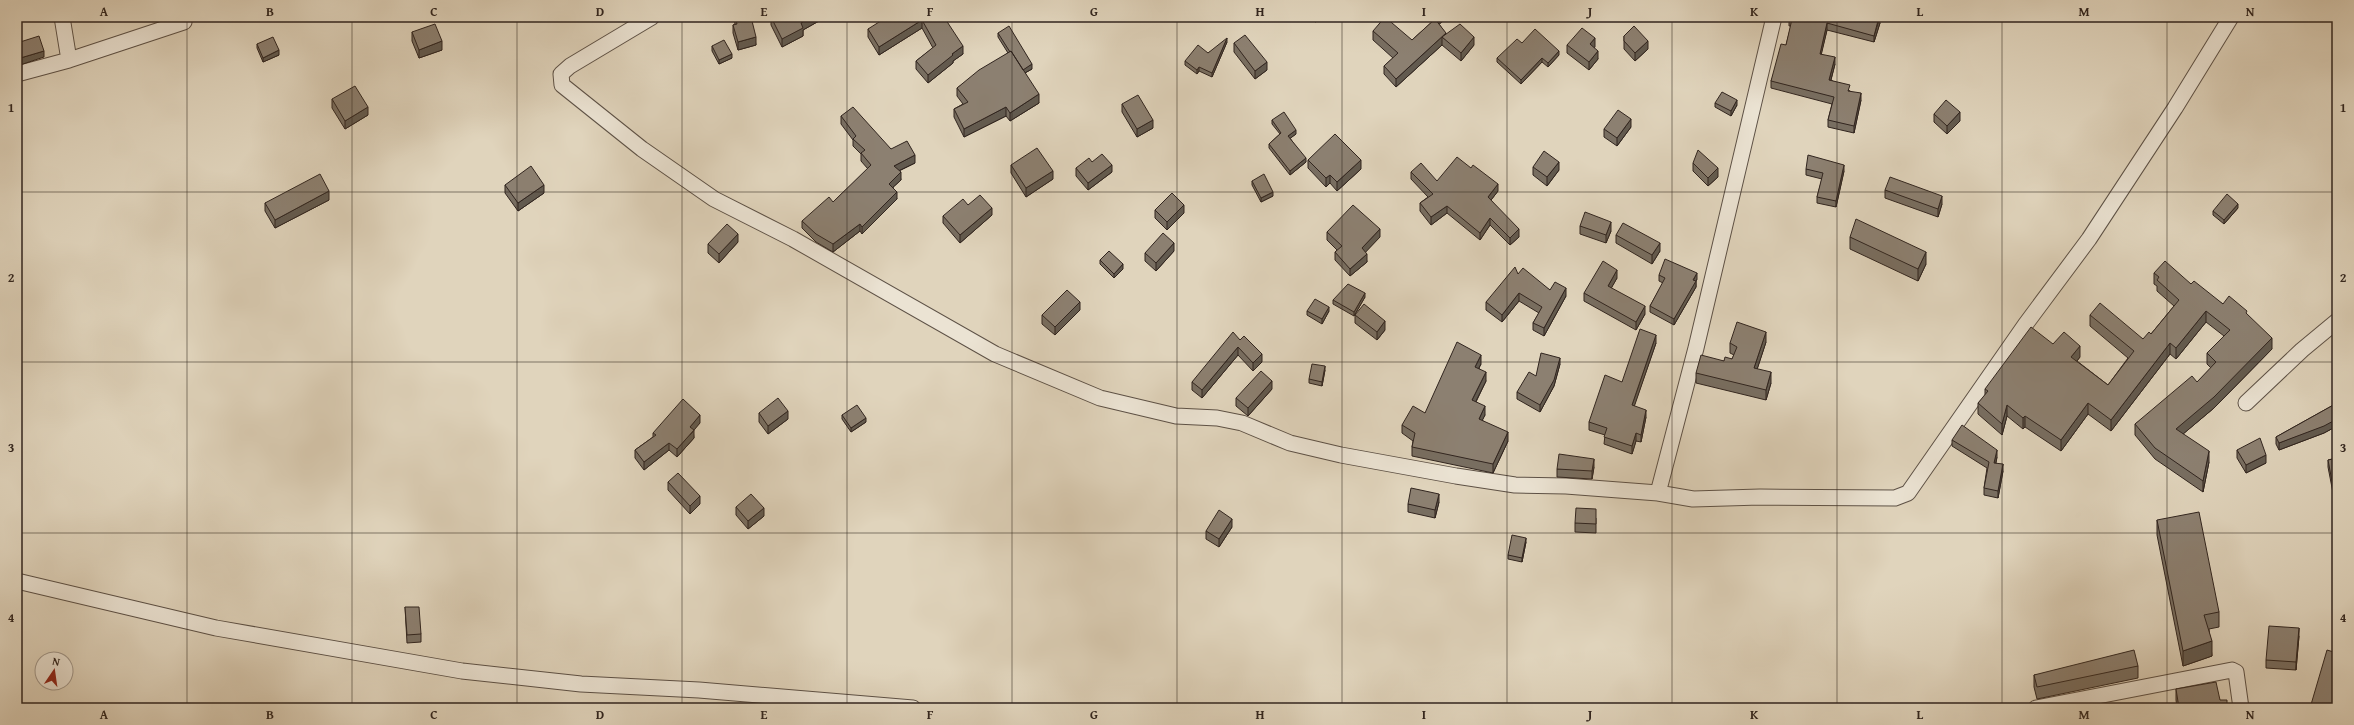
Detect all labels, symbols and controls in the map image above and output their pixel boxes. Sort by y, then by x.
text: A [100,2,109,21]
text: B [266,2,274,21]
text: C [430,2,438,21]
text: D [596,2,604,21]
text: E [761,2,768,21]
text: F [927,2,934,21]
text: G [1090,2,1098,21]
text: H [1255,2,1265,21]
text: I [1422,2,1426,21]
text: J [1586,2,1593,21]
text: K [1750,2,1759,21]
text: L [1917,2,1924,21]
text: M [2078,2,2090,21]
text: N [2246,2,2255,21]
text: 1 [8,98,14,117]
text: 1 [2340,98,2346,117]
text: 2 [8,268,15,287]
text: 2 [2340,268,2347,287]
text: 3 [8,438,14,457]
text: 3 [2340,438,2346,457]
text: 4 [8,608,15,627]
text: 4 [2340,608,2347,627]
north arrow [34,651,74,691]
text: N [51,653,62,670]
text: A [100,705,109,724]
text: B [266,705,274,724]
text: C [430,705,438,724]
text: D [596,705,604,724]
text: E [761,705,768,724]
text: F [927,705,934,724]
text: G [1090,705,1098,724]
text: H [1255,705,1265,724]
text: I [1422,705,1426,724]
text: J [1586,705,1593,724]
text: K [1750,705,1759,724]
text: L [1917,705,1924,724]
text: M [2078,705,2090,724]
text: N [2246,705,2255,724]

